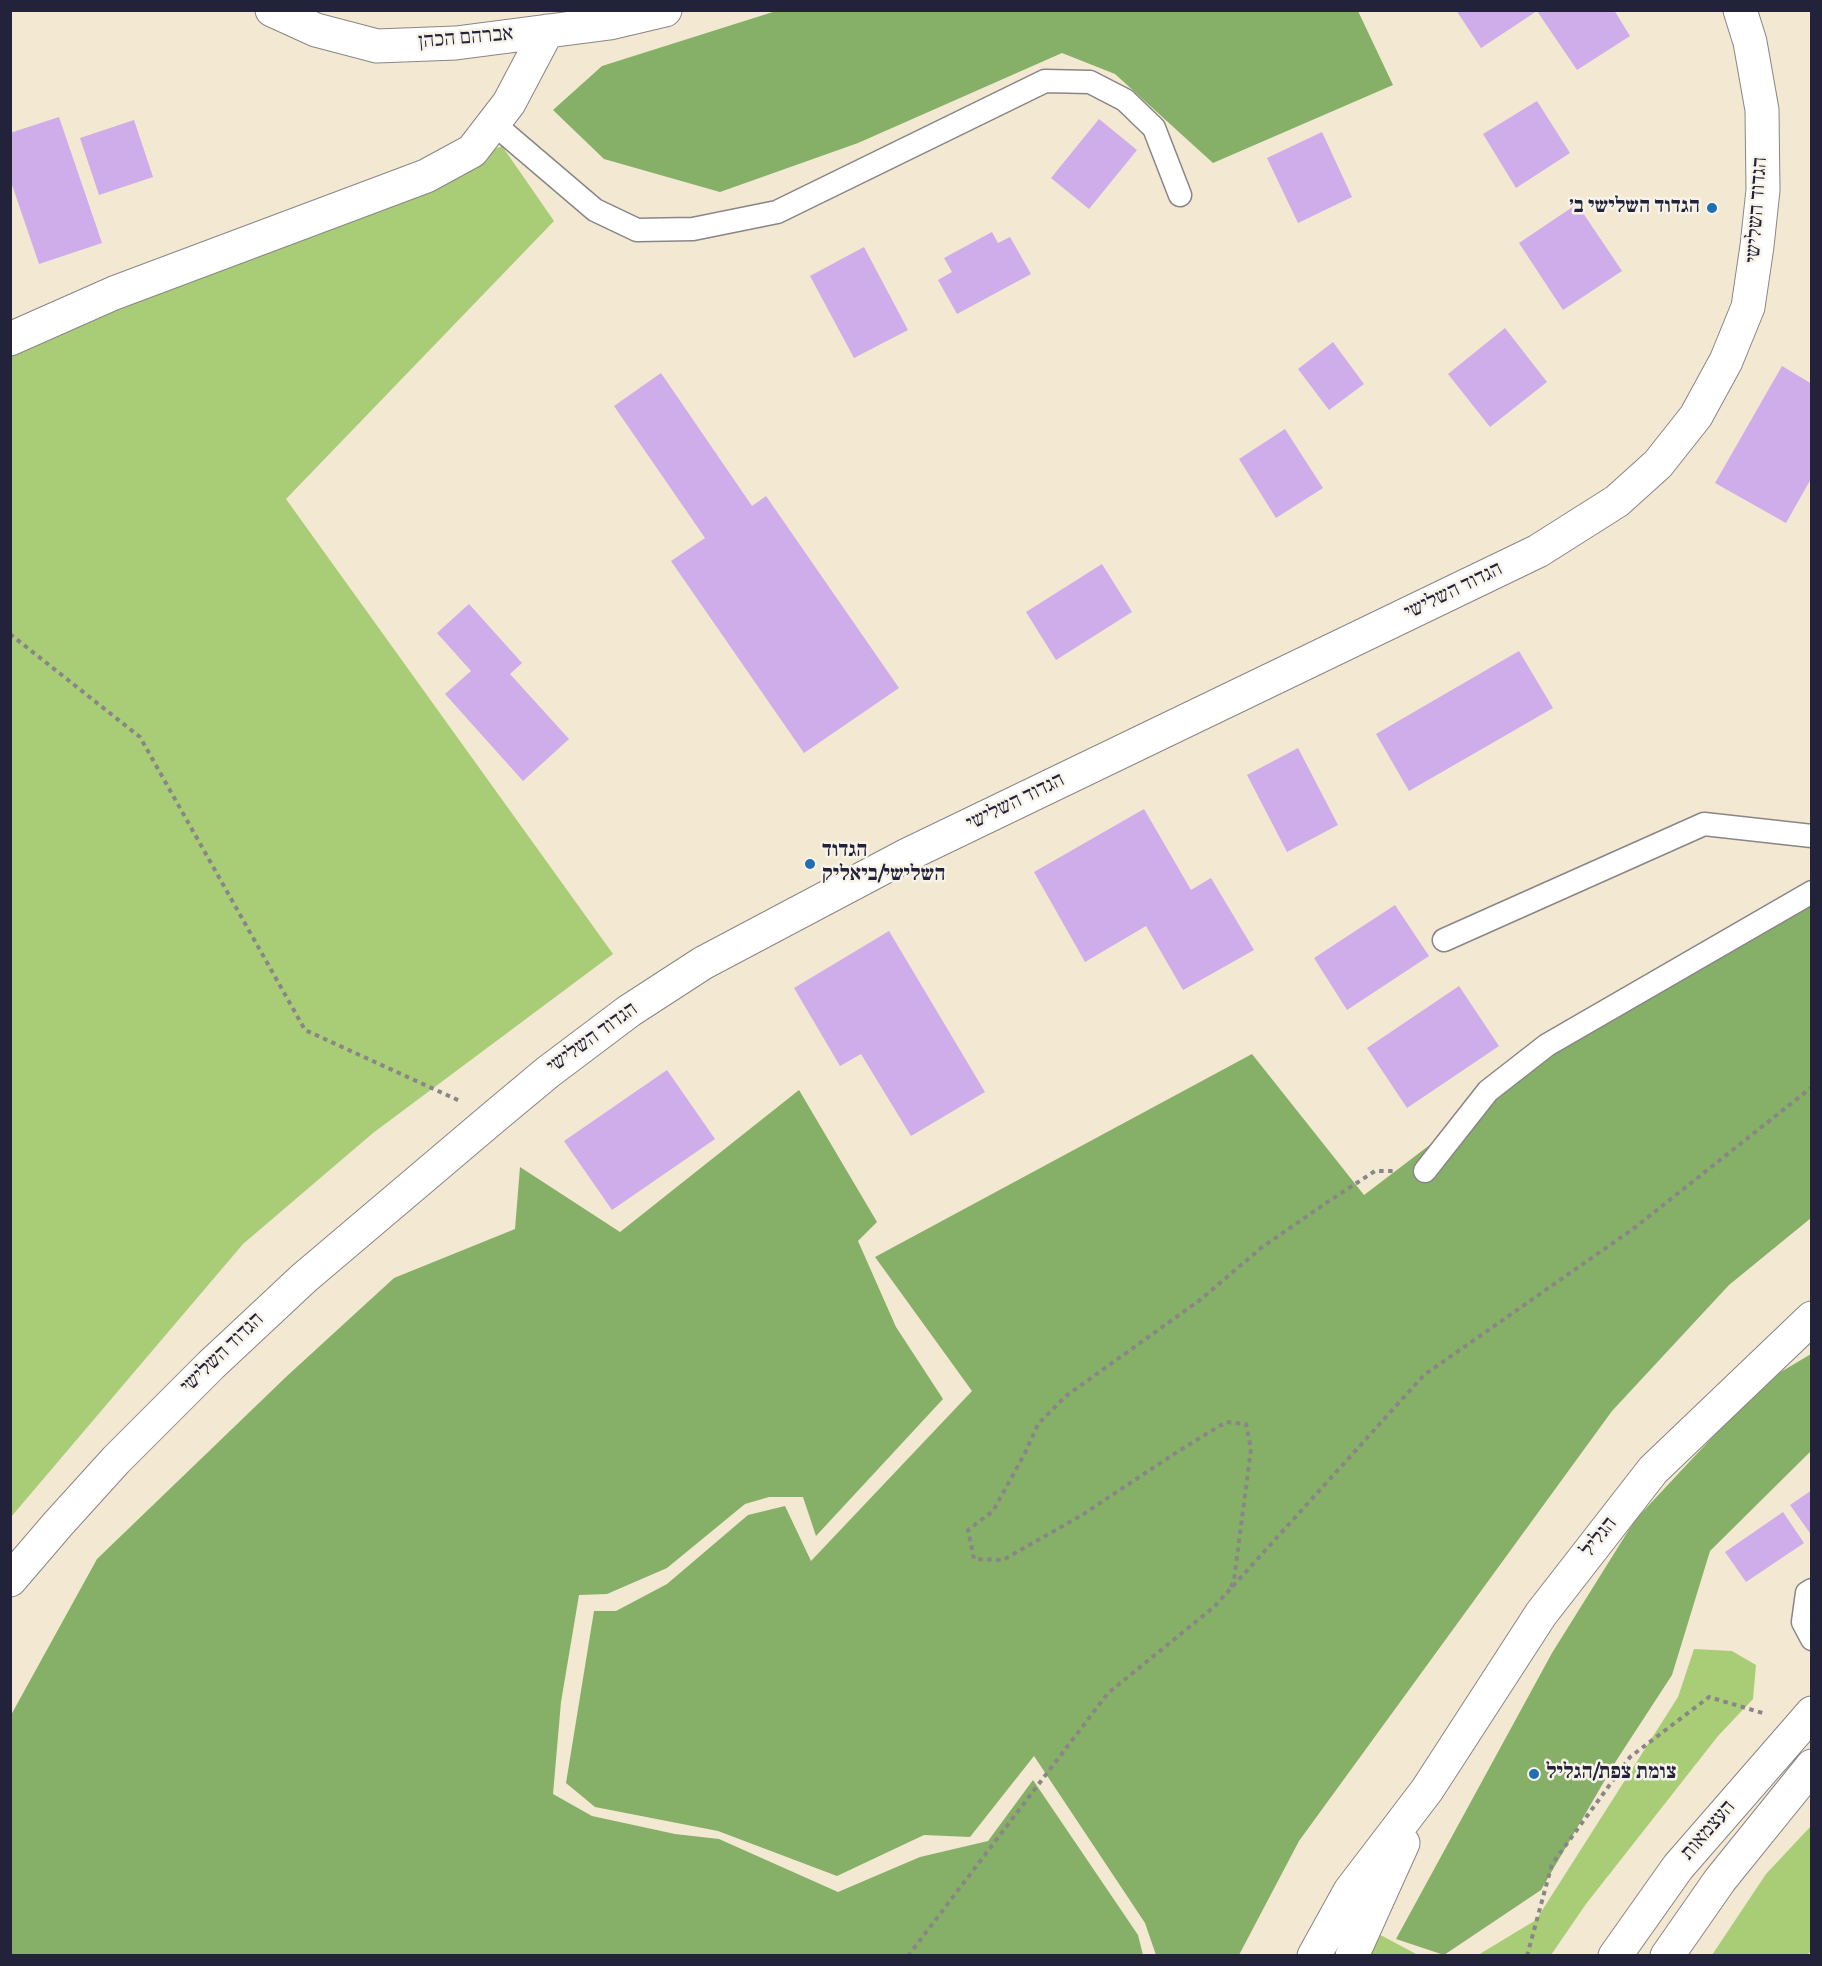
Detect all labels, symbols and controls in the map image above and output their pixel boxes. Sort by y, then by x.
street label: אברהם הכהן [417,22,515,56]
street label: הגדוד השלישי [1742,156,1774,264]
place label: הגדוד השלישי ב׳ [1569,195,1700,221]
marker: הגדוד השלישי ב׳ [1705,201,1719,215]
street label: הגדוד השלישי [1401,557,1507,627]
street label: הגדוד השלישי [963,768,1069,838]
place label: הגדוד השלישי/ביאליק [822,839,945,889]
marker: הגדוד השלישי/ביאליק [803,857,817,871]
street label: הגדוד השלישי [543,998,643,1080]
street label: הגדוד השלישי [176,1308,270,1400]
street label: הגליל [1576,1513,1624,1563]
place label: צומת צפת/הגליל [1546,1761,1677,1787]
marker: צומת צפת/הגליל [1527,1767,1541,1781]
street label: העצמאות [1676,1796,1742,1866]

